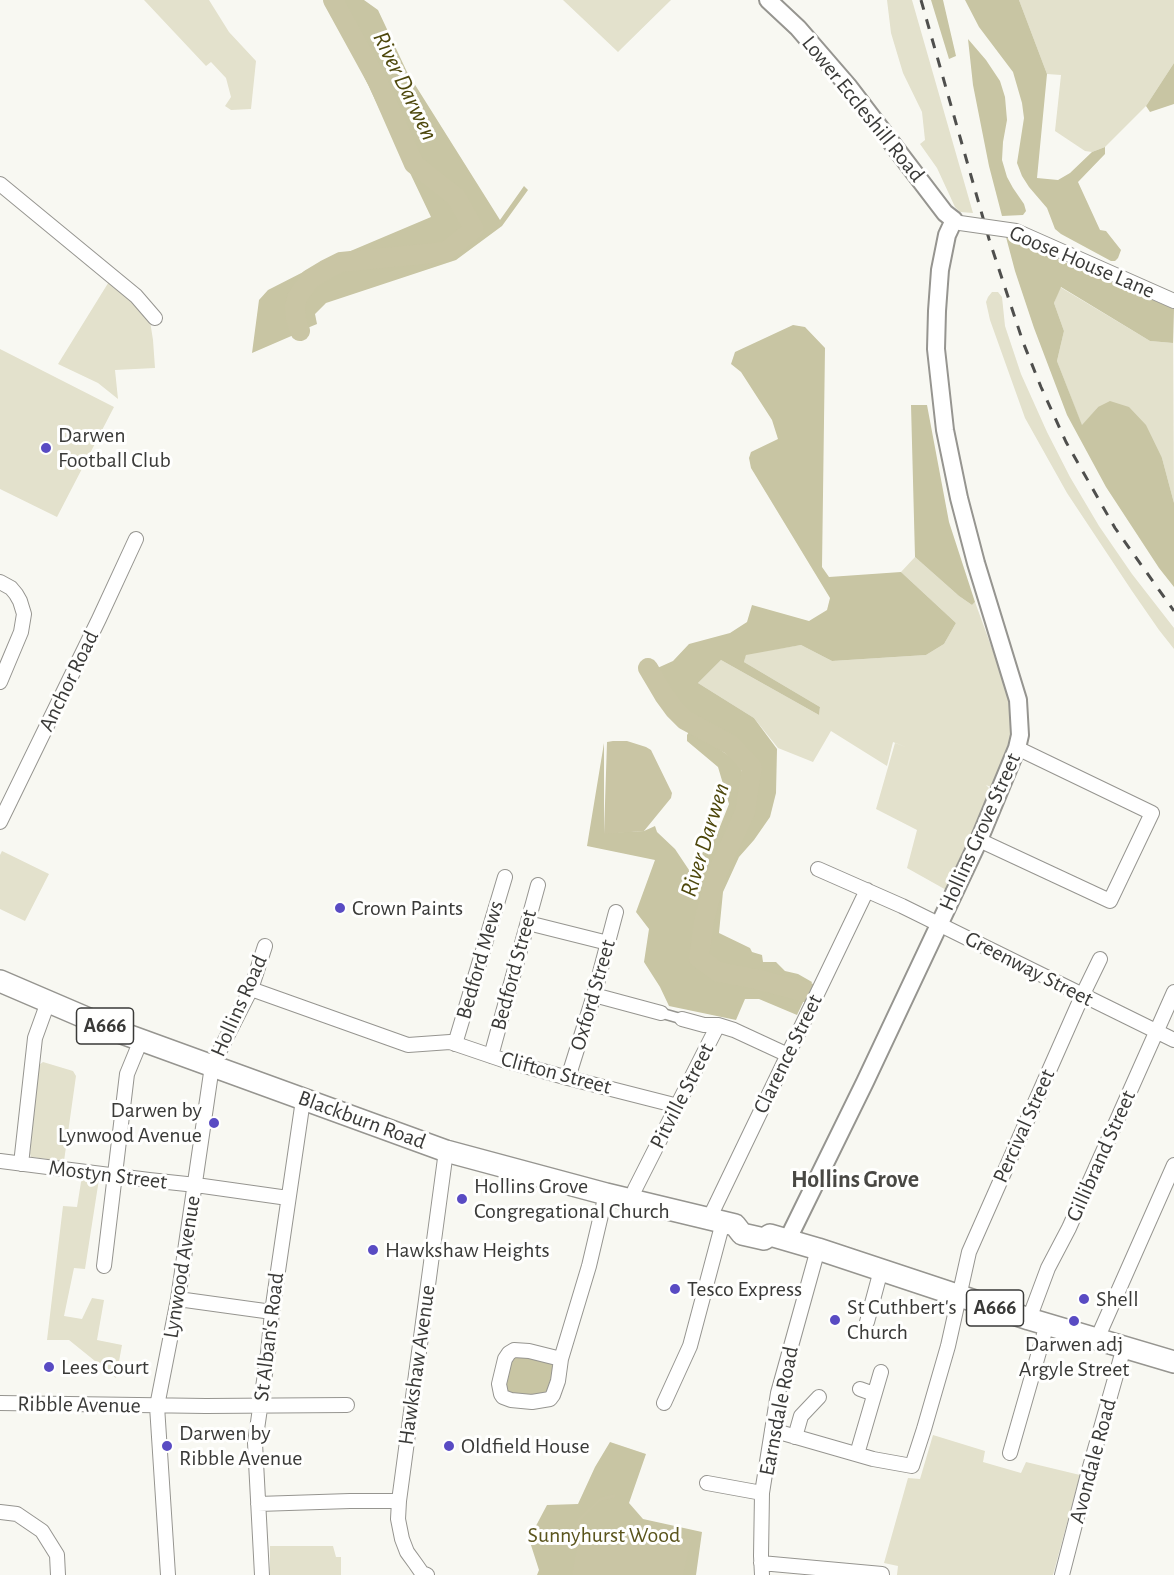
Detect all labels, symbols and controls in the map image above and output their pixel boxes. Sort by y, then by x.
water label: River Darwen [366,27,444,145]
street label: Lower Eccleshill Road [796,31,930,187]
street label: Goose House Lane [1005,219,1159,305]
place label: Darwen Football Club [58,422,171,474]
marker: Darwen Football Club [39,441,53,455]
street label: Anchor Road [33,626,105,736]
street label: Hollins Grove Street [933,749,1027,915]
water label: River Darwen [674,780,736,900]
place label: Crown Paints [352,895,463,921]
street label: Bedford Mews [450,898,510,1022]
marker: Crown Paints [333,901,347,915]
street label: Bedford Street [485,907,543,1033]
street label: Greenway Street [961,925,1097,1013]
street label: Oxford Street [565,936,621,1054]
street label: Hollins Road [205,951,273,1061]
street label: Clarence Street [748,990,828,1118]
road number: A666 [76,1008,134,1044]
street label: Pitville Street [644,1039,720,1153]
street label: Clifton Street [498,1046,614,1100]
street label: Percival Street [987,1065,1061,1187]
street label: Blackburn Road [295,1085,429,1155]
street label: Gillibrand Street [1060,1086,1142,1226]
place label: Darwen by Lynwood Avenue [58,1097,202,1148]
marker: Darwen by Lynwood Avenue [207,1116,221,1130]
street label: Mostyn Street [47,1155,169,1195]
district label: Hollins Grove [791,1166,919,1194]
place label: Hollins Grove Congregational Church [474,1173,670,1224]
marker: Hollins Grove Congregational Church [455,1192,469,1206]
street label: Lynwood Avenue [158,1194,206,1340]
place label: Hawkshaw Heights [385,1237,550,1263]
marker: Hawkshaw Heights [366,1243,380,1257]
street label: St Alban's Road [248,1271,290,1403]
place label: Tesco Express [687,1276,802,1302]
marker: Tesco Express [668,1282,682,1296]
street label: Hawkshaw Avenue [393,1283,441,1447]
place label: Shell [1096,1286,1139,1312]
road number: A666 [966,1290,1024,1326]
marker: Shell [1077,1292,1091,1306]
place label: St Cuthbert's Church [847,1294,957,1346]
marker: St Cuthbert's Church [828,1313,842,1327]
marker: Darwen adj Argyle Street [1067,1314,1081,1328]
place label: Darwen adj Argyle Street [1019,1331,1129,1382]
street label: Earnsdale Road [754,1344,804,1478]
place label: Lees Court [61,1354,149,1380]
marker: Lees Court [42,1360,56,1374]
street label: Ribble Avenue [17,1391,141,1419]
street label: Avondale Road [1064,1396,1122,1526]
place label: Darwen by Ribble Avenue [179,1420,302,1472]
place label: Oldfield House [461,1433,590,1459]
marker: Darwen by Ribble Avenue [160,1439,174,1453]
marker: Oldfield House [442,1439,456,1453]
park label: Sunnyhurst Wood [528,1522,680,1548]

